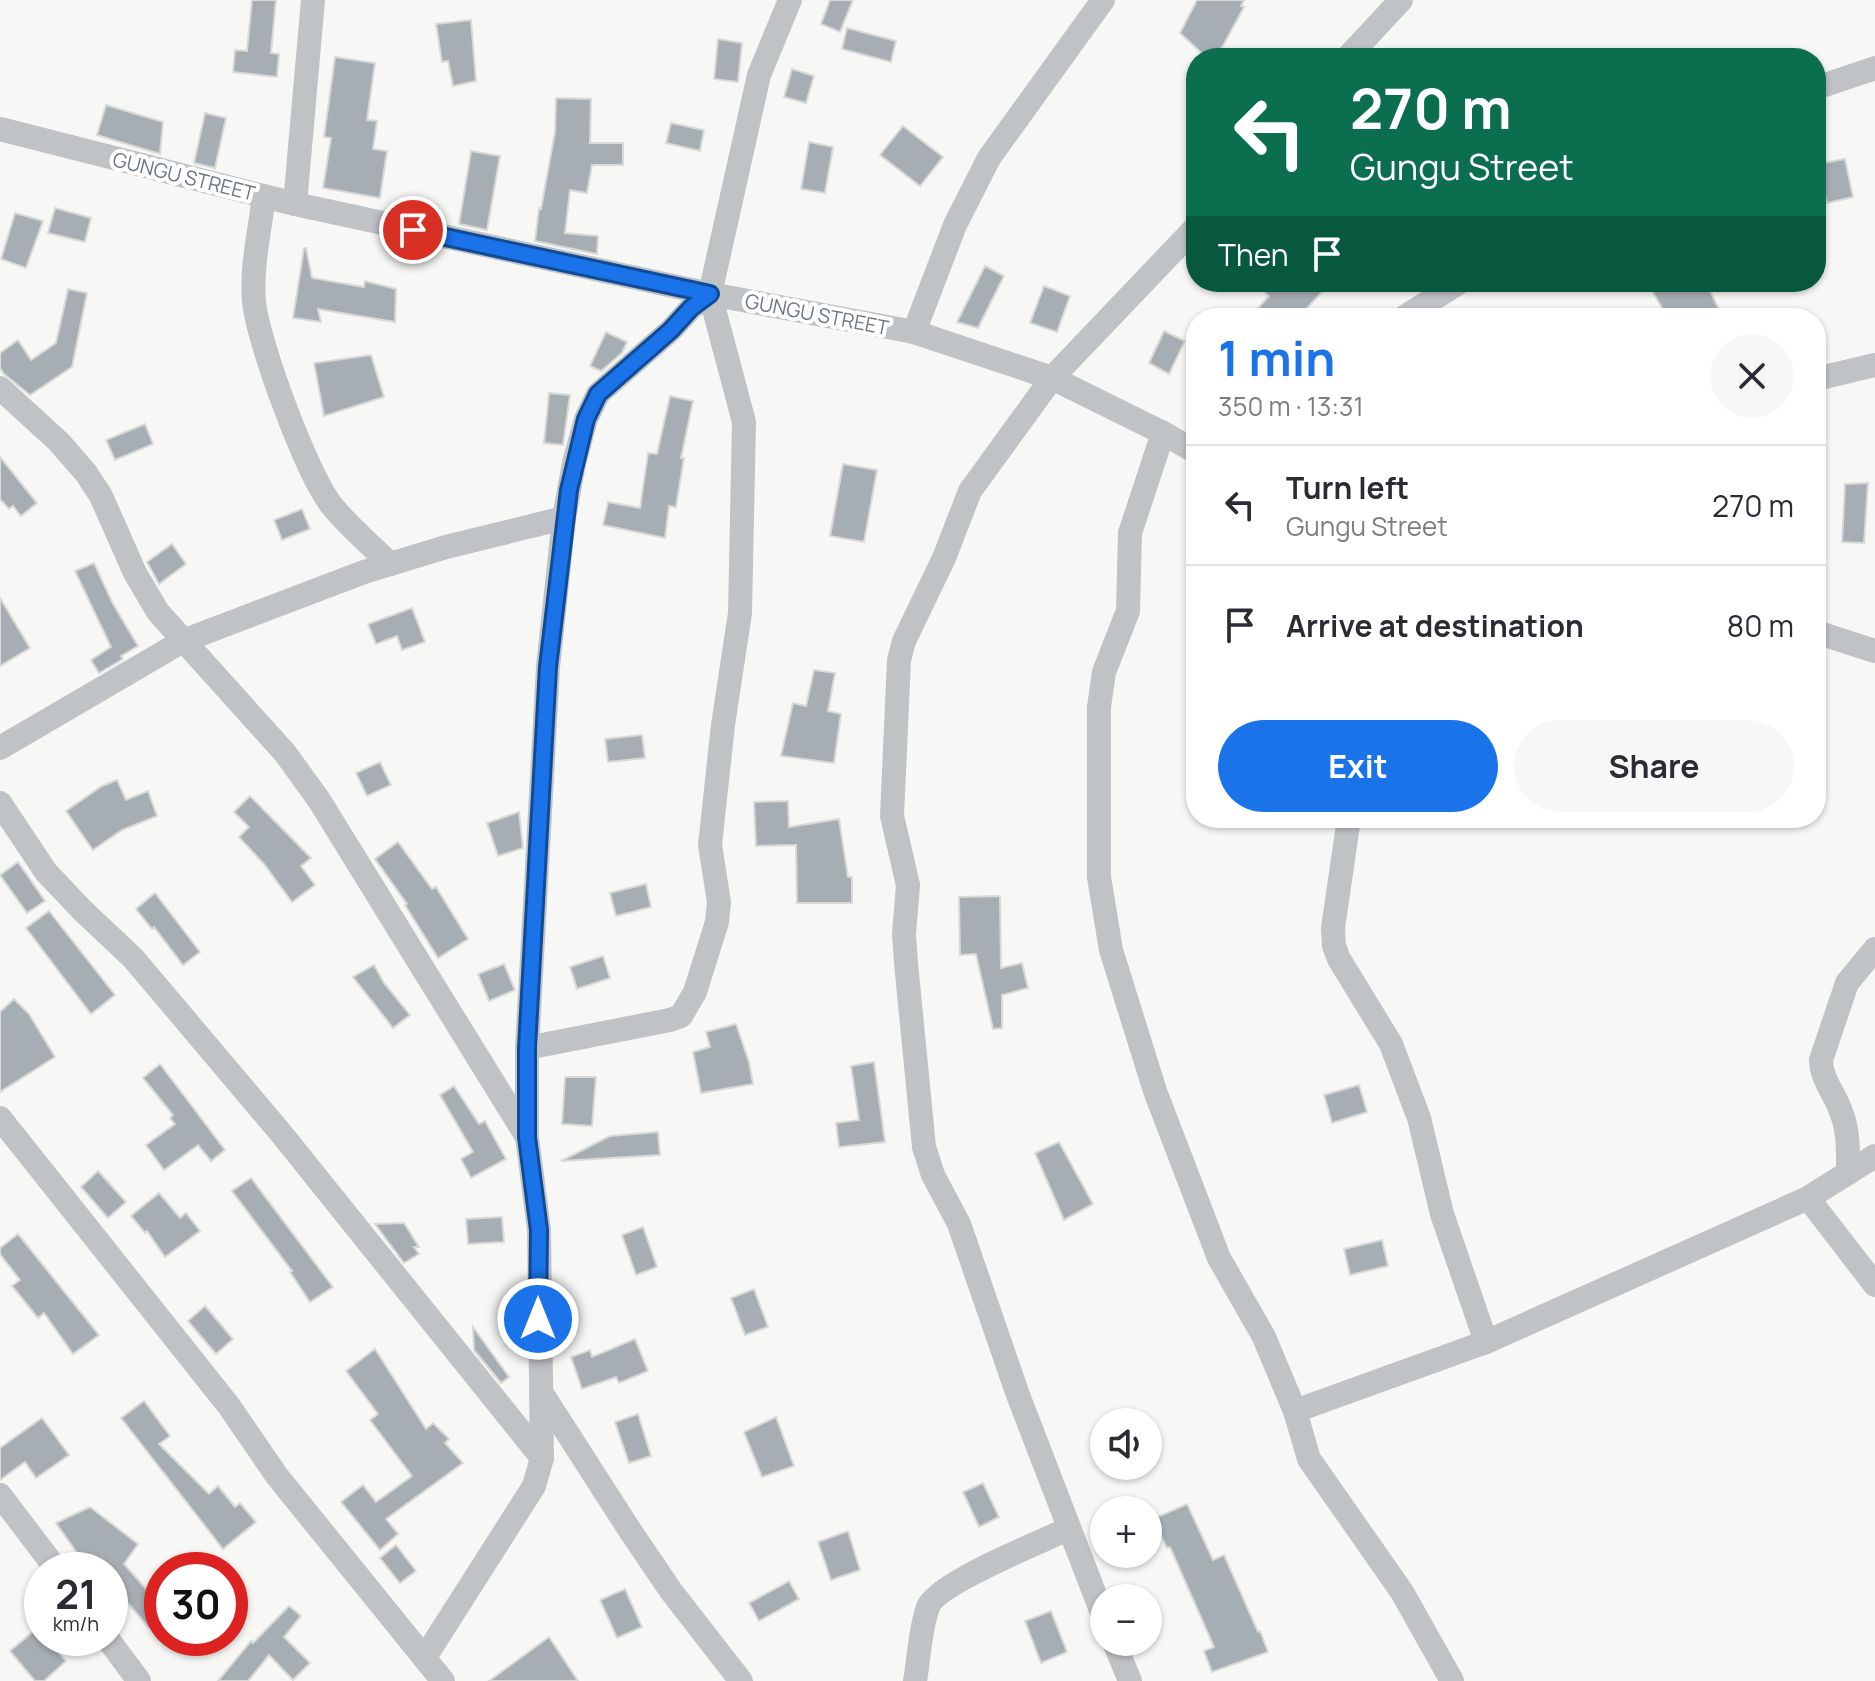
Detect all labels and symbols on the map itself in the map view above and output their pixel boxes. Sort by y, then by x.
street label: GUNGU STREET [110,145,258,207]
pin [379,196,447,264]
street label: GUNGU STREET [743,287,891,341]
position arrow [496,1277,580,1361]
speed limit sign: 30 [144,1552,248,1656]

